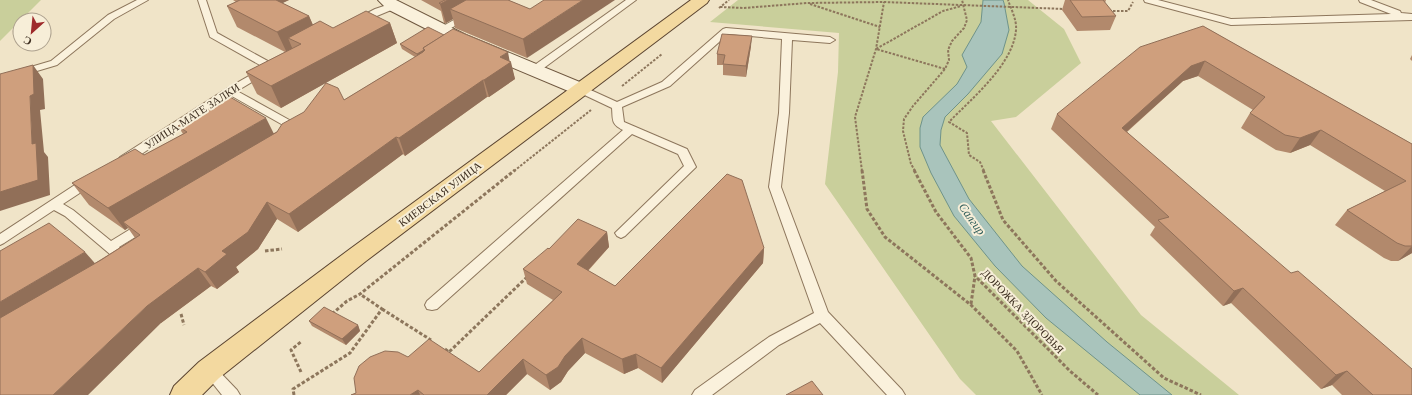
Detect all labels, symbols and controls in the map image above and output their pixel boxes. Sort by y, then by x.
north arrow [12,12,52,52]
text: С [21,33,34,49]
street label: УЛИЦА МАТЕ ЗАЛКИ [142,80,242,152]
street label: КИЕВСКАЯ УЛИЦА [396,158,484,230]
water label: Салгир [956,200,989,238]
street label: ДОРОЖКА ЗДОРОВЬЯ [979,266,1068,357]

